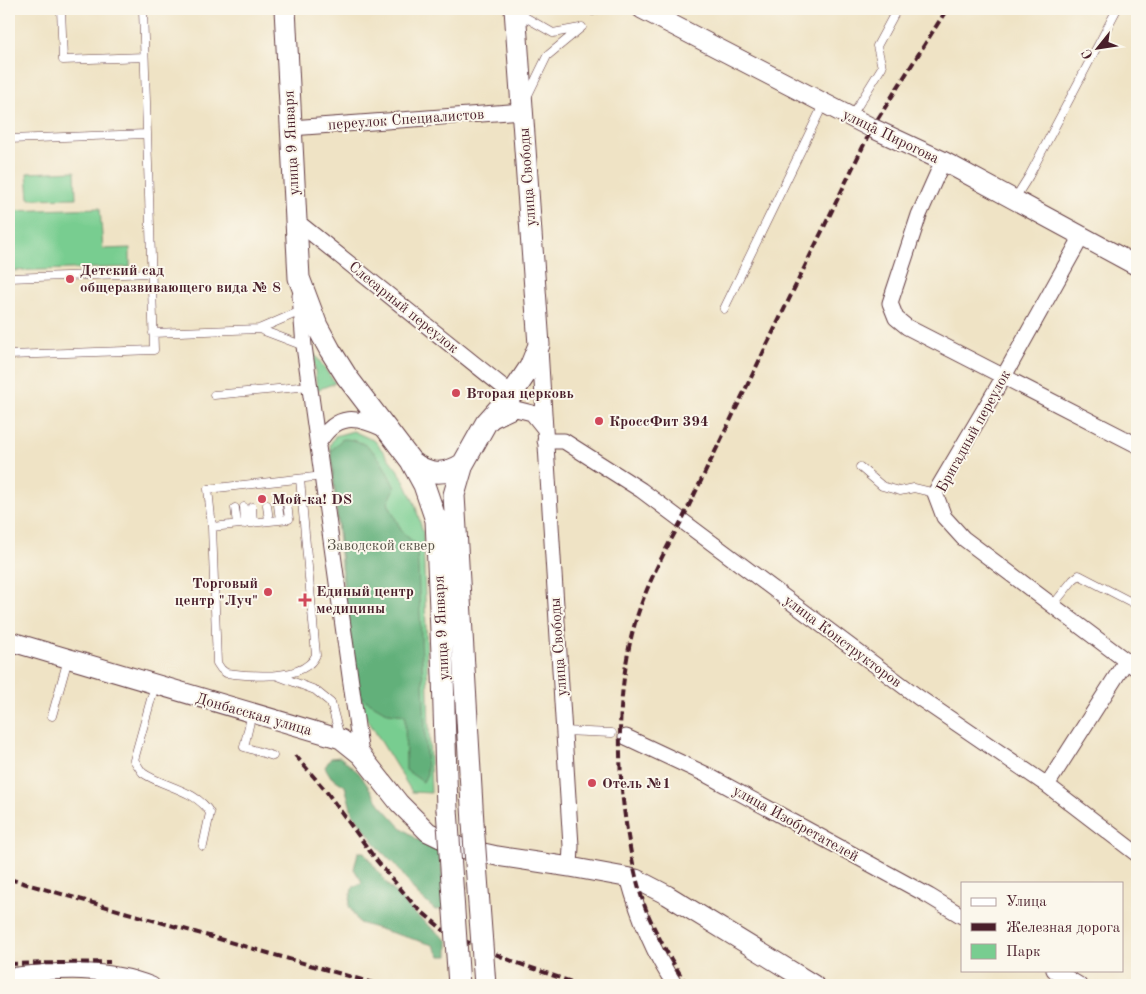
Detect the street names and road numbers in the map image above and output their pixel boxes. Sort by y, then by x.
street label: улица 9 Января [282,90,303,196]
street label: улица Пирогова [840,107,942,167]
street label: переулок Специалистов [328,108,485,133]
street label: улица Свободы [518,127,539,227]
street label: Слесарный переулок [345,260,461,357]
street label: Бригадный переулок [935,368,1014,495]
street label: улица 9 Января [432,575,453,681]
street label: улица Конструкторов [781,593,904,691]
street label: улица Свободы [549,597,570,697]
street label: Донбасская улица [194,692,314,739]
street label: улица Изобретателей [730,784,861,865]

